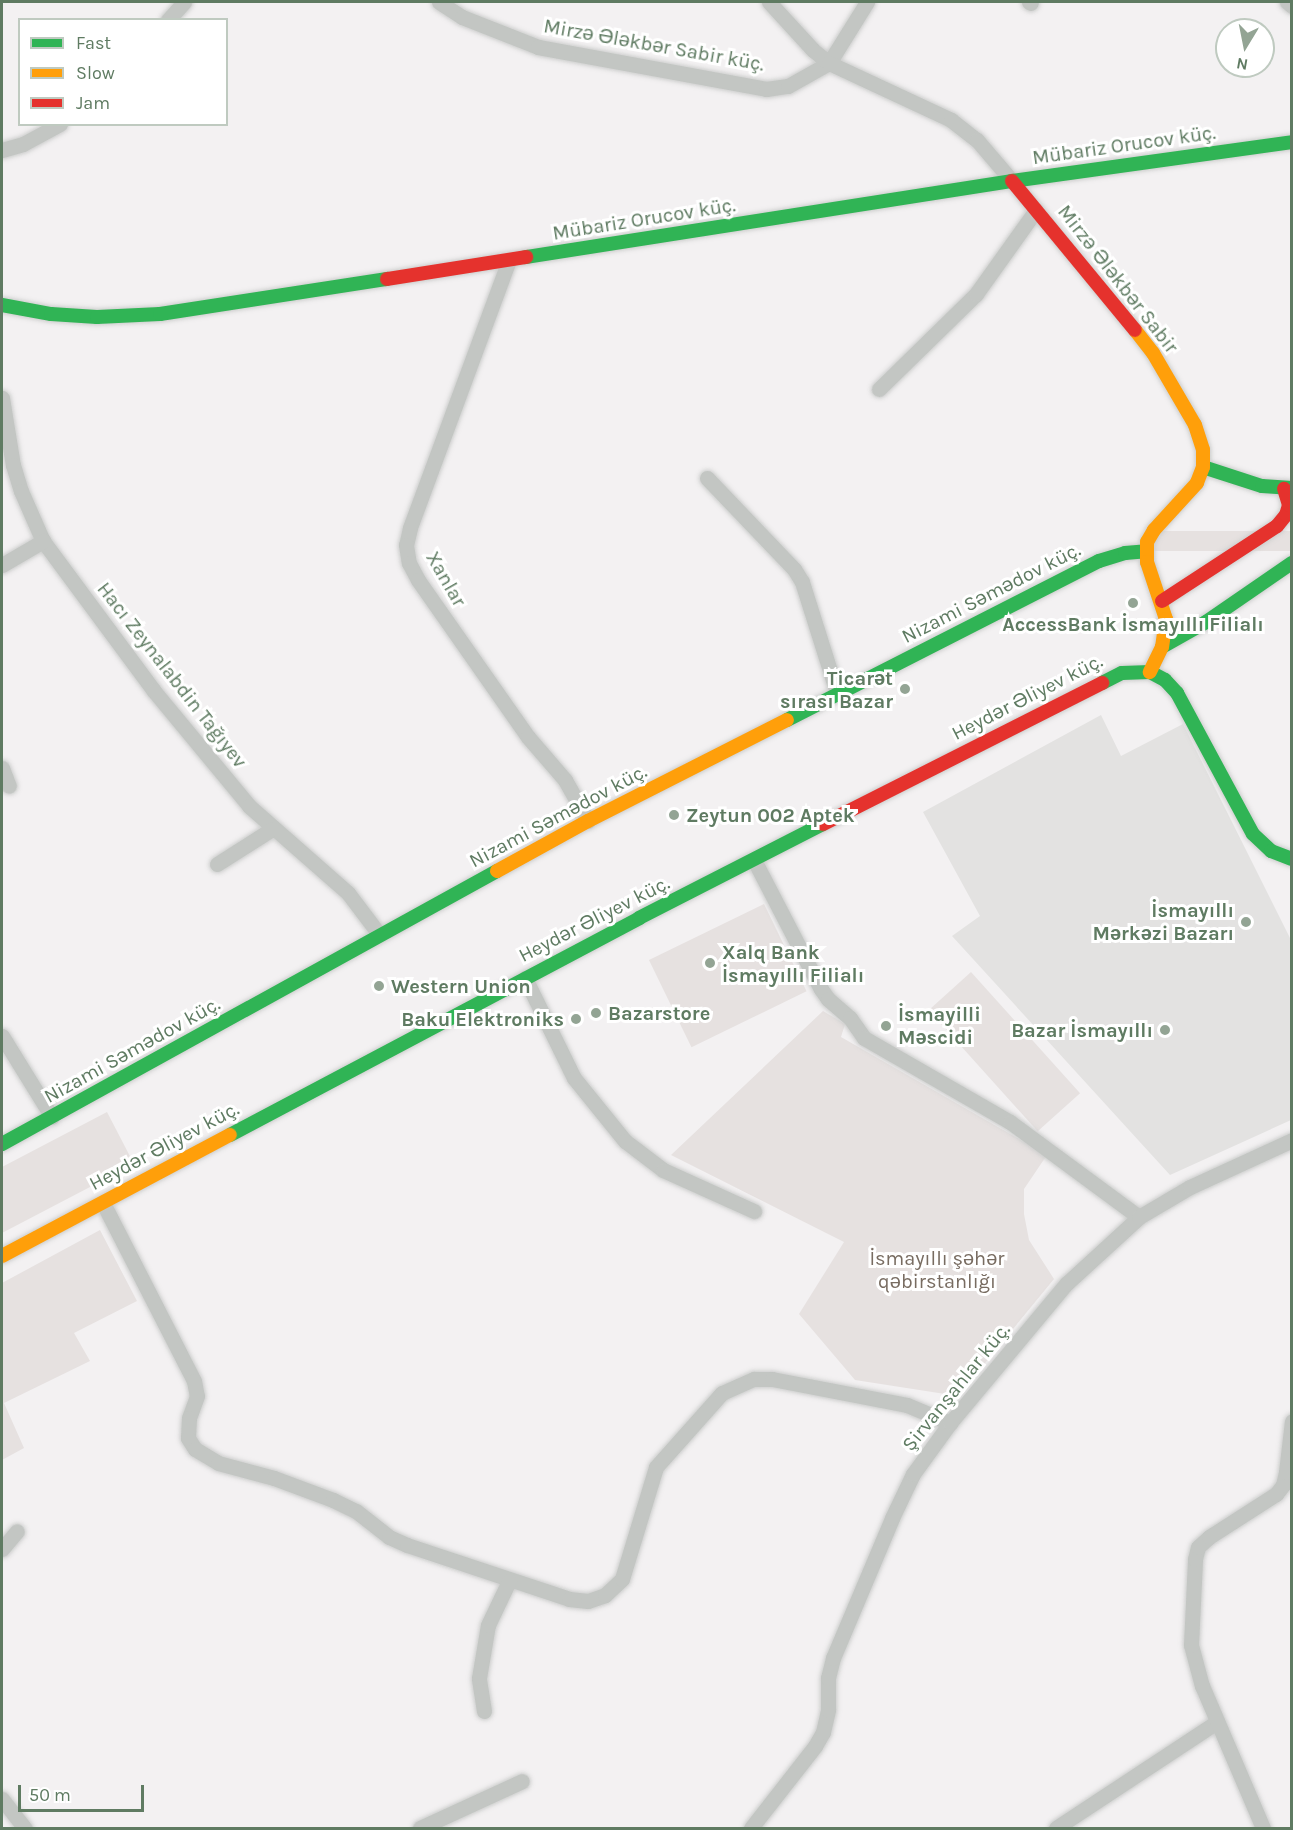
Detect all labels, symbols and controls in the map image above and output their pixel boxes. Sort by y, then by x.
street label: Mirzə Ələkbər Sabir küç. [542,14,766,76]
legend [18,18,228,126]
north arrow [1215,18,1275,78]
text: Fast [76,32,111,54]
text: N [1235,54,1249,75]
text: Slow [76,62,115,84]
text: Jam [76,92,110,114]
street label: Mübariz Orucov küç. [1031,120,1217,170]
street label: Mübariz Orucov küç. [551,193,737,245]
street label: Mirzə Ələkbər Sabir [1053,200,1183,358]
street label: Nizami Səmədov küç. [898,537,1084,649]
street label: Xanlar [421,547,471,611]
street label: Hacı Zeynalabdin Tağıyev [92,577,252,773]
marker: AccessBank İsmayıllı Filialı [1126,596,1140,610]
place label: AccessBank İsmayıllı Filialı [1002,612,1264,636]
street label: Heydər Əliyev küç. [948,649,1106,745]
place label: Ticarət sırası Bazar [780,666,893,713]
marker: Ticarət sırası Bazar [898,682,912,696]
street label: Nizami Səmədov küç. [465,759,651,873]
place label: Zeytun 002 Aptek [686,803,855,827]
marker: Zeytun 002 Aptek [667,808,681,822]
street label: Heydər Əliyev küç. [515,871,673,967]
place label: İsmayıllı Mərkəzi Bazarı [1092,898,1234,945]
marker: İsmayıllı Mərkəzi Bazarı [1239,915,1253,929]
place label: Xalq Bank İsmayıllı Filialı [722,940,864,987]
marker: Xalq Bank İsmayıllı Filialı [703,956,717,970]
place label: Western Union [391,974,531,998]
marker: Western Union [372,979,386,993]
street label: Nizami Səmədov küç. [40,992,224,1108]
place label: Bazarstore [608,1001,710,1025]
place label: İsmayilli Məscidi [898,1002,981,1049]
marker: Bazarstore [589,1006,603,1020]
place label: Baku Elektroniks [401,1007,564,1031]
marker: Baku Elektroniks [569,1012,583,1026]
place label: Bazar İsmayıllı [1011,1018,1153,1042]
marker: İsmayilli Məscidi [879,1019,893,1033]
marker: Bazar İsmayıllı [1158,1023,1172,1037]
street label: Heydər Əliyev küç. [85,1096,243,1196]
park label: İsmayıllı şəhər qəbirstanlığı [869,1247,1005,1294]
street label: Şirvanşahlar küç. [897,1318,1015,1456]
scale bar [21,1773,147,1811]
text: 50 m [29,1784,71,1806]

